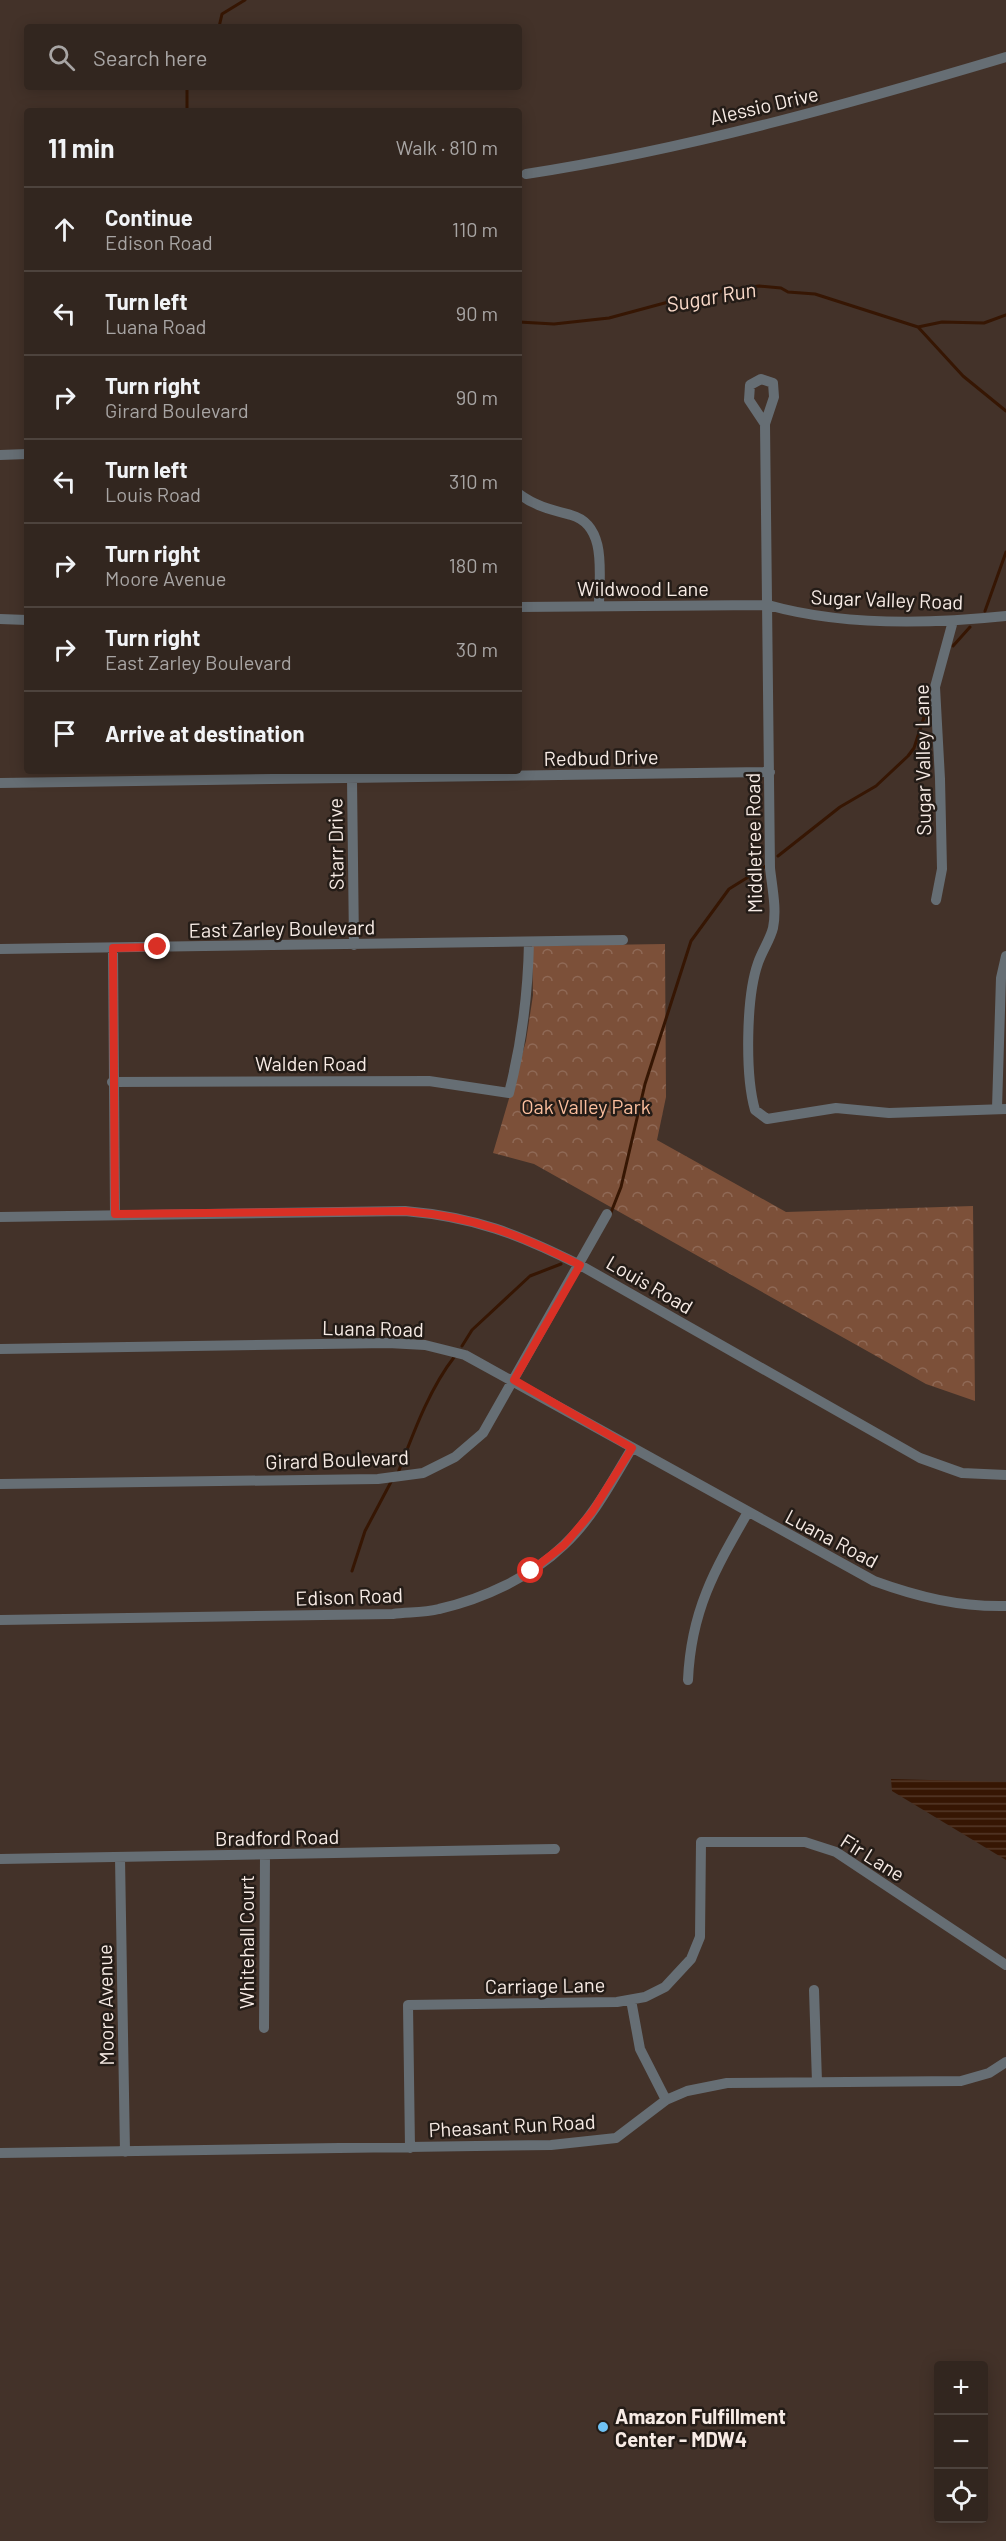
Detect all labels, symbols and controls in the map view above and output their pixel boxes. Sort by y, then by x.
search box [24,24,522,90]
icon: search [45,41,78,74]
text: Search here [93,44,207,70]
street label: Alessio Drive [707,81,821,129]
text: 11 min [48,132,114,163]
text: Walk · 810 m [396,135,498,159]
text: Continue [105,204,193,230]
icon: ahead [48,213,81,246]
text: 110 m [452,217,498,241]
text: Edison Road [105,230,213,254]
water label: Sugar Run [664,276,758,316]
text: Turn left [105,288,188,314]
icon: left [48,297,81,330]
text: 90 m [456,301,498,325]
text: Luana Road [105,314,207,338]
text: Turn right [105,372,200,398]
icon: right [48,381,81,414]
text: 90 m [456,385,498,409]
text: Girard Boulevard [105,398,249,422]
text: Turn left [105,456,188,482]
icon: left [48,465,81,498]
text: 310 m [449,469,498,493]
text: Louis Road [105,482,201,506]
text: Turn right [105,540,200,566]
icon: right [48,549,81,582]
text: 180 m [449,553,498,577]
text: Moore Avenue [105,566,227,590]
street label: Wildwood Lane [577,576,709,600]
street label: Sugar Valley Road [810,584,964,614]
text: Turn right [105,624,200,650]
icon: right [48,633,81,666]
text: 30 m [456,637,498,661]
text: East Zarley Boulevard [105,650,292,674]
street label: Sugar Valley Lane [909,684,935,836]
icon: arrive [48,717,81,750]
text: Arrive at destination [105,720,304,746]
street label: Redbud Drive [543,744,659,770]
street label: Middletree Road [740,773,766,913]
street label: Starr Drive [322,798,348,890]
street label: East Zarley Boulevard [188,914,376,942]
route end [144,933,170,959]
street label: Walden Road [255,1051,367,1075]
park label: Oak Valley Park [521,1094,651,1118]
street label: Louis Road [602,1250,698,1318]
street label: Luana Road [322,1315,424,1341]
street label: Girard Boulevard [265,1444,409,1474]
street label: Luana Road [782,1504,882,1572]
route start [517,1557,543,1583]
street label: Edison Road [295,1582,403,1610]
street label: Bradford Road [215,1824,339,1850]
street label: Fir Lane [837,1828,909,1886]
street label: Whitehall Court [234,1875,258,2009]
street label: Moore Avenue [92,1944,118,2066]
street label: Carriage Lane [485,1972,605,1998]
street label: Pheasant Run Road [428,2109,596,2141]
map controls [934,2361,988,2523]
button: + [934,2361,988,2415]
place label: Amazon Fulfillment Center - MDW4 [615,2404,786,2451]
button: − [934,2415,988,2469]
marker: Amazon Fulfillment Center - MDW4 [596,2420,610,2434]
button: locate [934,2469,988,2523]

